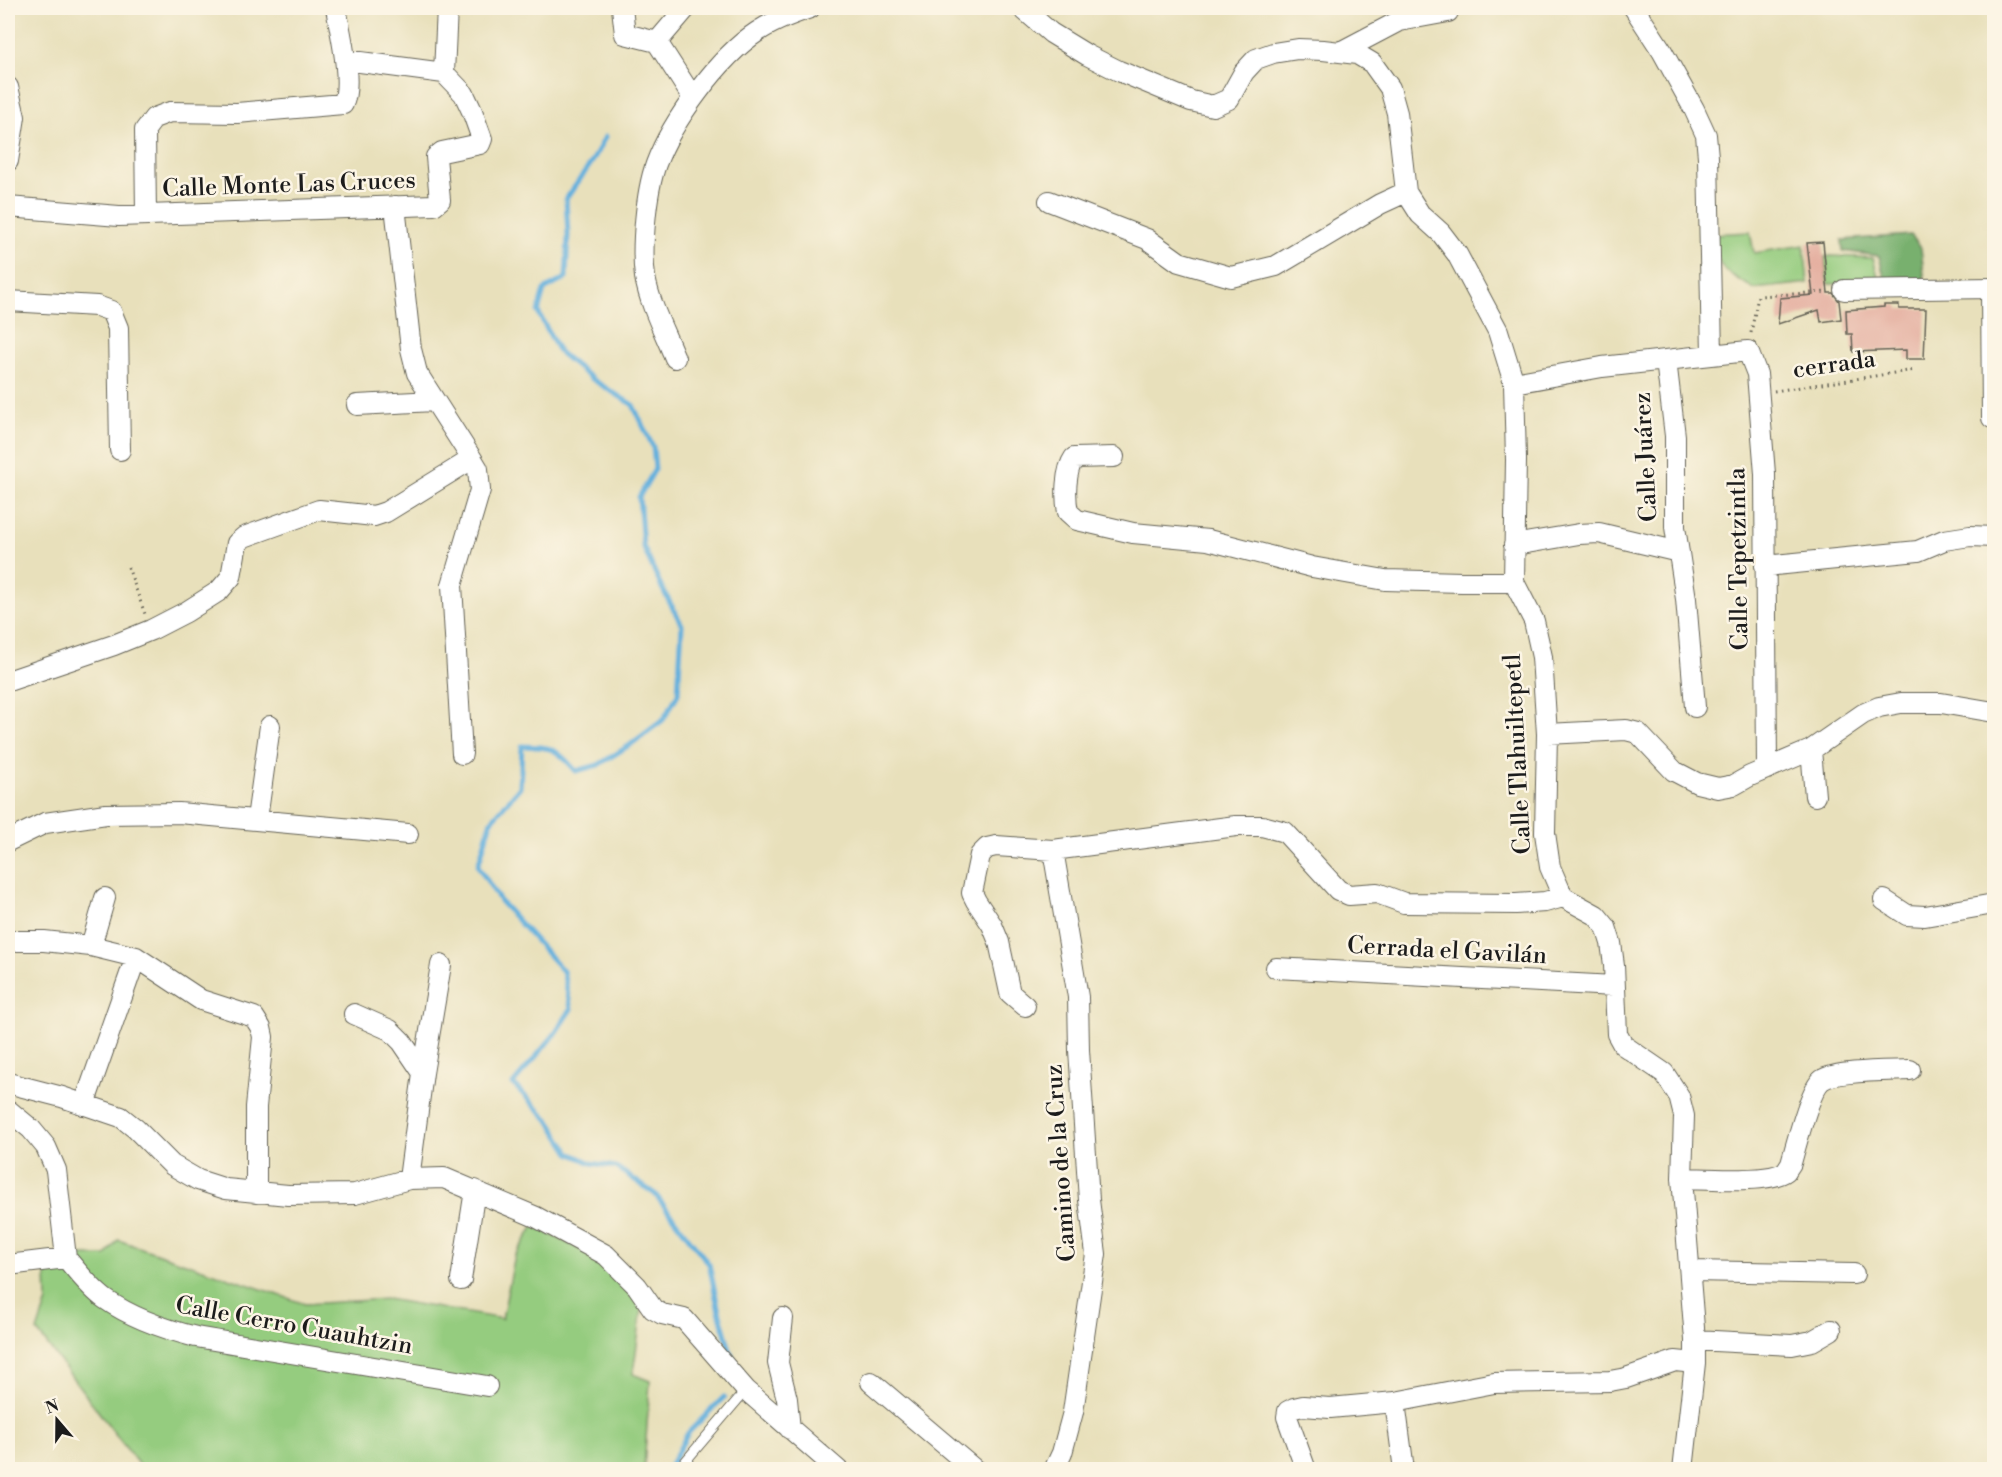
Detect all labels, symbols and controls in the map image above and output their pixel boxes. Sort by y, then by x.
street label: Calle Monte Las Cruces [162,166,416,204]
street label: cerrada [1791,344,1878,386]
street label: Calle Juárez [1628,391,1664,523]
street label: Calle Tepetzintla [1722,466,1756,651]
street label: Calle Tlahuiltepetl [1498,653,1538,855]
street label: Cerrada el Gavilán [1346,931,1548,971]
street label: Camino de la Cruz [1039,1063,1083,1263]
street label: Calle Cerro Cuauhtzin [173,1290,415,1362]
north arrow [27,1390,87,1450]
text: N [43,1395,62,1418]

